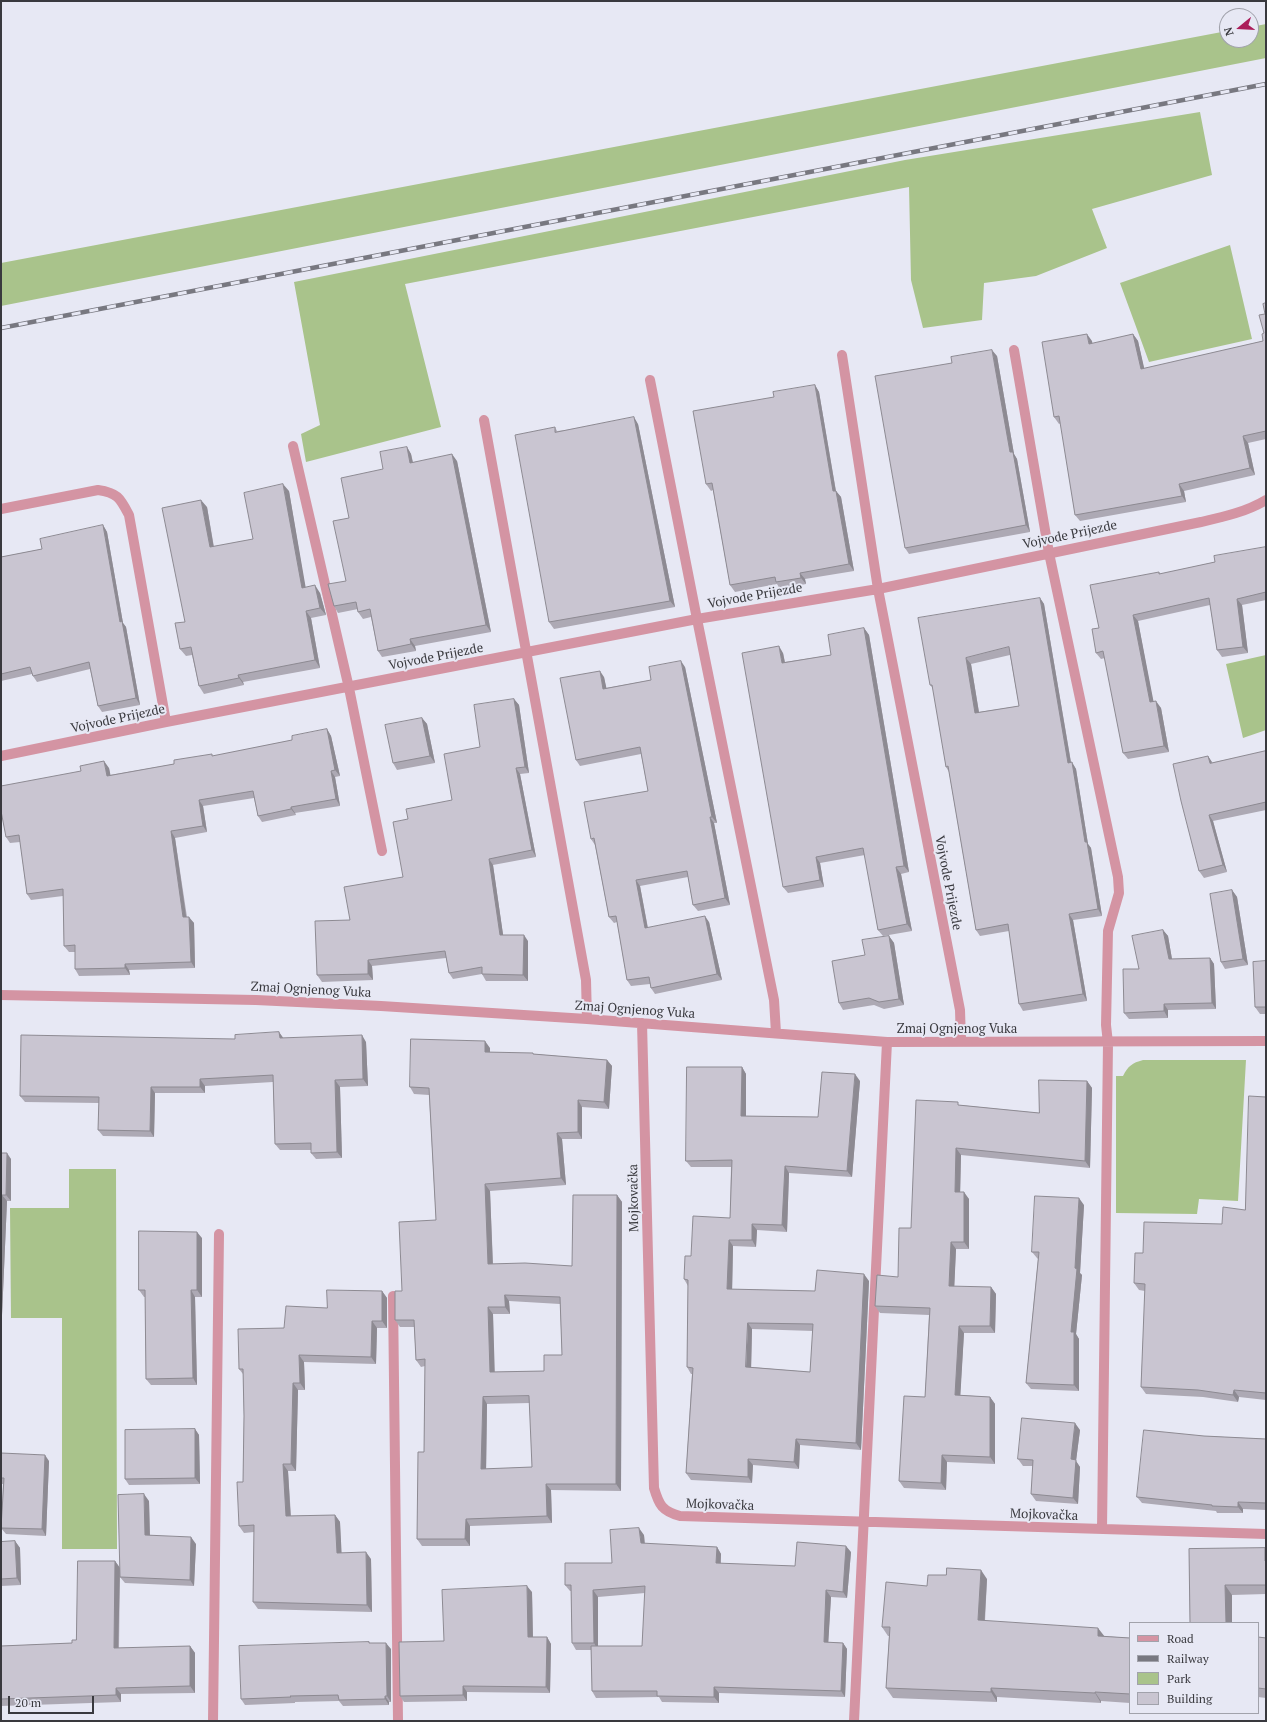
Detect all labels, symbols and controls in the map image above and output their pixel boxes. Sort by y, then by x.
north arrow [1219,8,1259,48]
text: N [1221,25,1236,38]
street label: Vojvode Prijezde [1021,517,1119,553]
street label: Vojvode Prijezde [706,580,804,612]
street label: Vojvode Prijezde [387,640,485,674]
street label: Vojvode Prijezde [69,701,167,737]
street label: Vojvode Prijezde [931,834,965,932]
street label: Zmaj Ognjenog Vuka [250,979,372,1001]
street label: Zmaj Ognjenog Vuka [574,998,696,1022]
street label: Zmaj Ognjenog Vuka [897,1021,1017,1037]
street label: Mojkovačka [626,1164,642,1232]
street label: Mojkovačka [686,1496,754,1514]
street label: Mojkovačka [1010,1506,1078,1524]
legend [1129,1622,1259,1714]
text: Road [1167,1631,1194,1646]
text: Railway [1167,1651,1209,1666]
text: Park [1167,1671,1191,1686]
scale bar [10,1688,96,1714]
text: Building [1167,1691,1212,1706]
text: 20 m [15,1695,41,1710]

